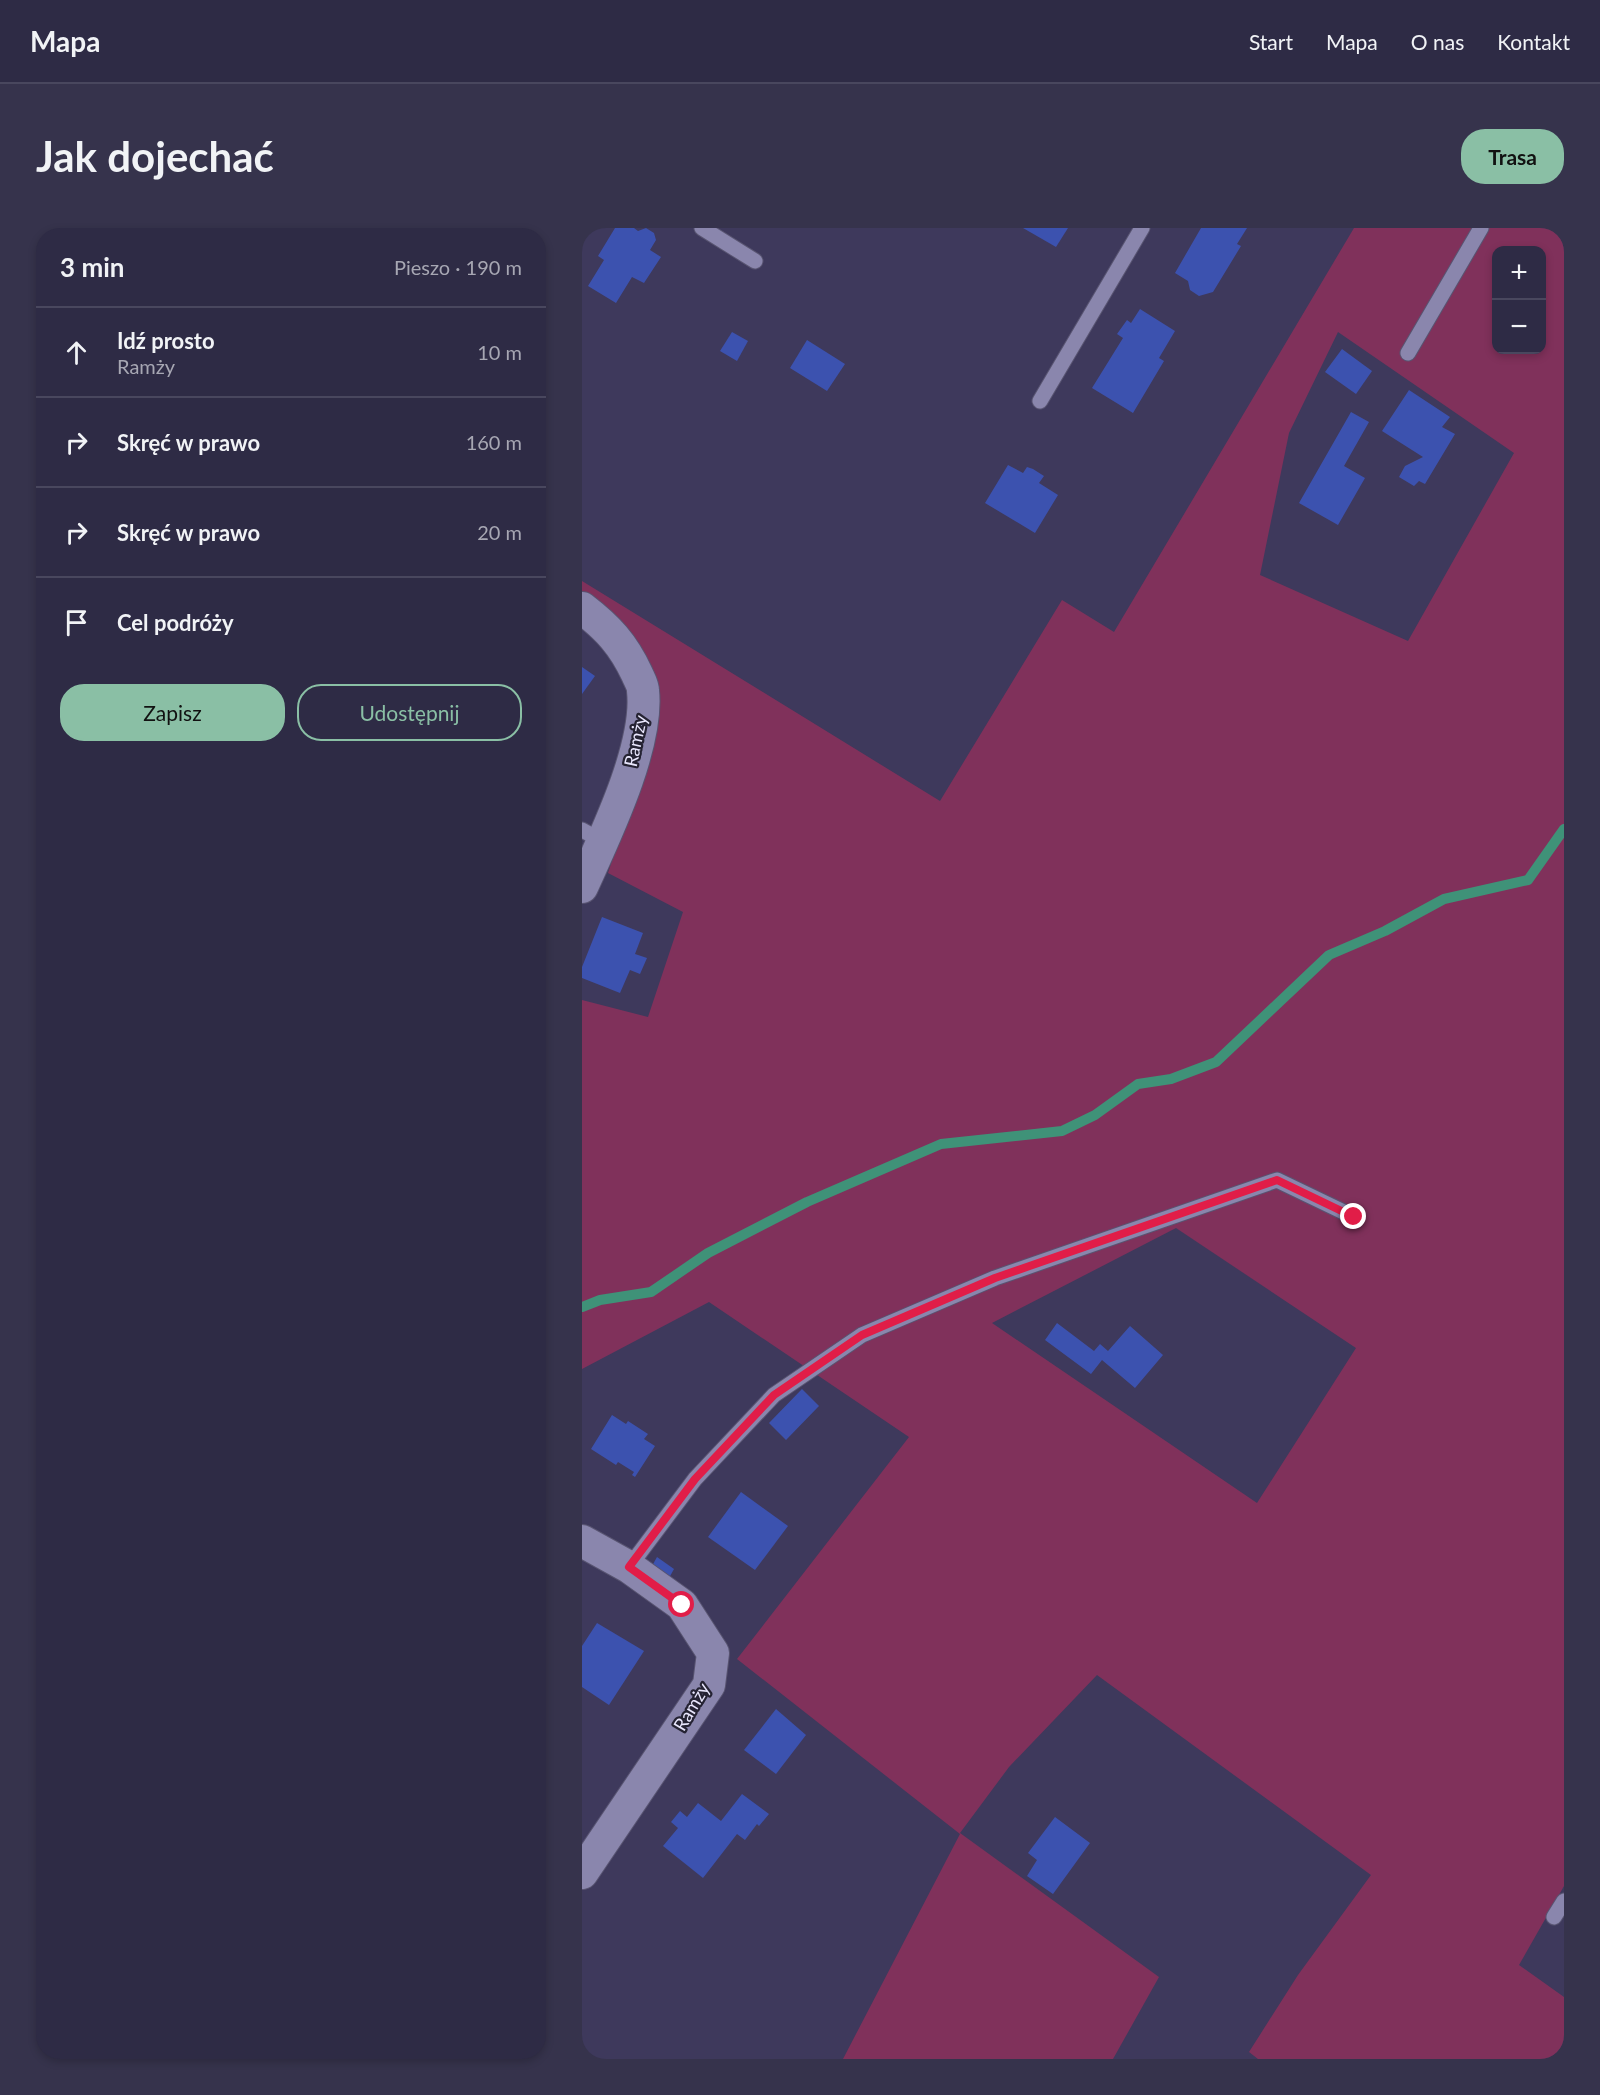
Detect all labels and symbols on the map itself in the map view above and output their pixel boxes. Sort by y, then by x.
street label: Ramży [619,712,651,769]
route end [1340,1203,1366,1229]
route start [668,1591,694,1617]
street label: Ramży [668,1678,714,1735]

